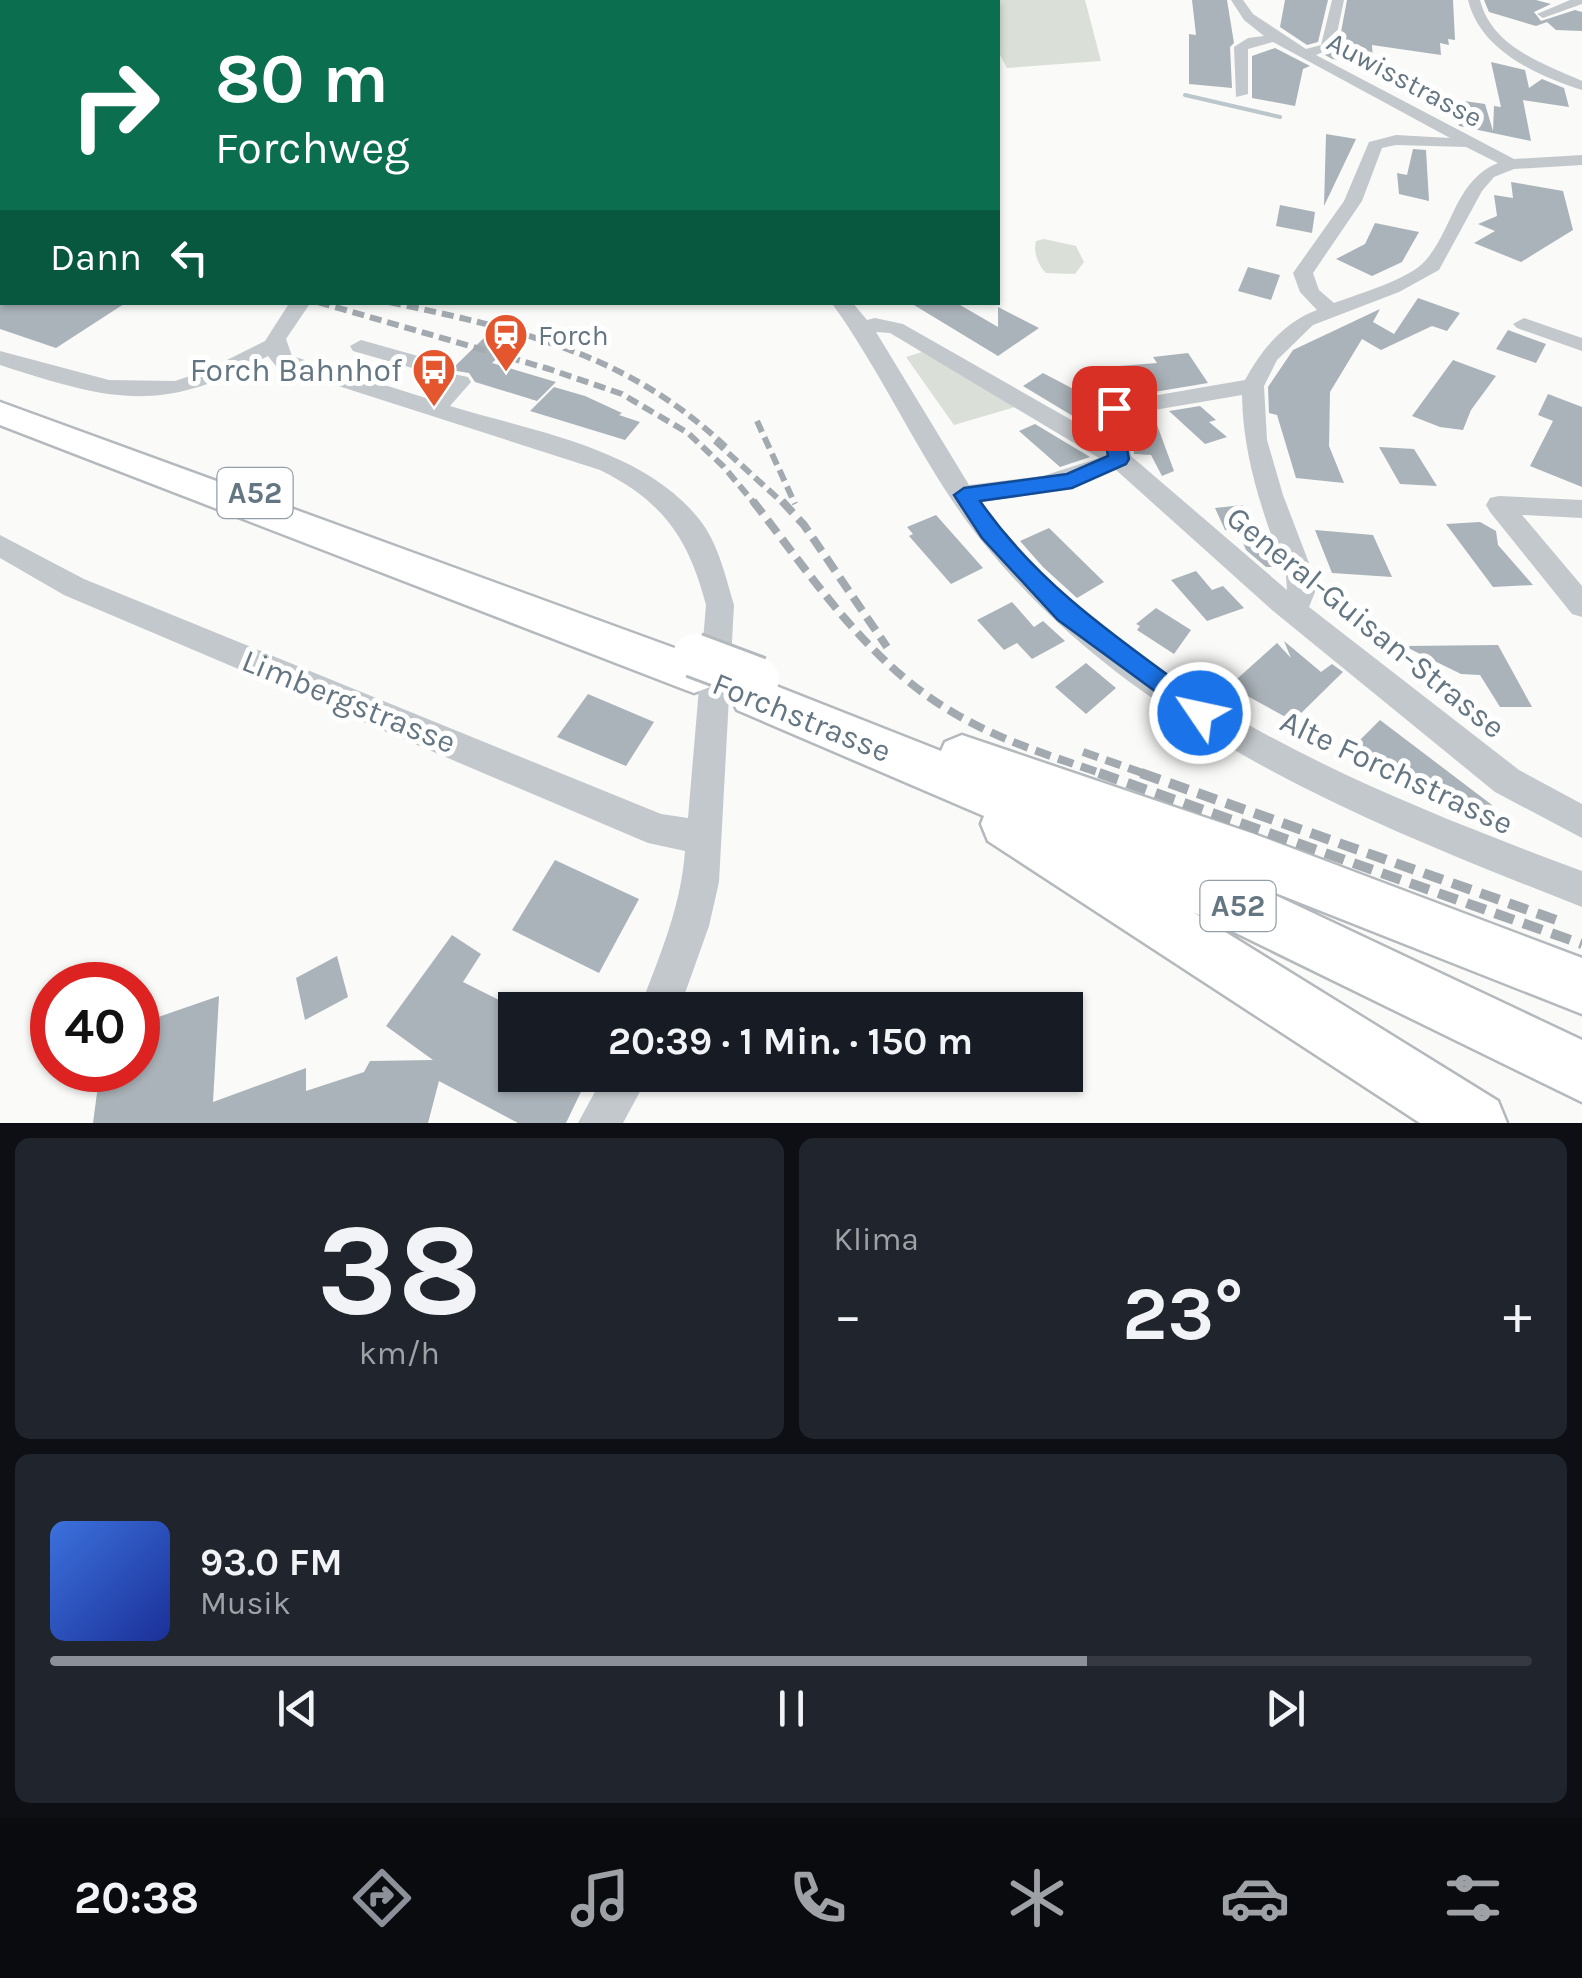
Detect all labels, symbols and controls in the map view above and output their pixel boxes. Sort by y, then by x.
street label: Auwisstrasse [1322,25,1488,134]
text: 80 m [215,38,389,120]
icon: right [50,40,180,170]
text: Forchweg [215,122,410,174]
icon: left [162,230,217,285]
text: Dann [50,235,142,280]
station icon: Forch [483,312,529,373]
place label: Forch [538,319,609,352]
bus stop icon: Forch Bahnhof [411,347,457,408]
place label: Forch Bahnhof [190,352,403,389]
pin [1072,366,1157,451]
icon: arrive [1087,381,1142,436]
road number: A52 [218,468,292,518]
street label: General-Guisan-Strasse [1219,499,1512,746]
street label: Limbergstrasse [237,642,461,761]
position arrow [1148,661,1252,765]
street label: Forchstrasse [707,665,896,770]
street label: Alte Forchstrasse [1275,702,1519,843]
road number: A52 [1200,881,1276,931]
speed limit sign: 40 [30,962,160,1092]
text: 20:39 · 1 Min. · 150 m [608,1019,973,1064]
text: 38 [317,1194,482,1346]
text: Klima [834,1221,919,1258]
text: 23° [1122,1270,1243,1358]
text: − [834,1283,862,1347]
text: + [1503,1283,1532,1347]
text: km/h [359,1335,440,1372]
text: 93.0 FM [200,1540,343,1585]
text: Musik [200,1585,291,1622]
icon: previous [270,1681,325,1736]
icon: pause [764,1681,819,1736]
icon: next [1258,1681,1313,1736]
icon: directions [347,1863,417,1933]
icon: music [565,1863,635,1933]
icon: phone [783,1863,853,1933]
icon: climate [1002,1863,1072,1933]
icon: car [1220,1863,1290,1933]
icon: filters [1438,1863,1508,1933]
text: 20:38 [74,1872,199,1924]

